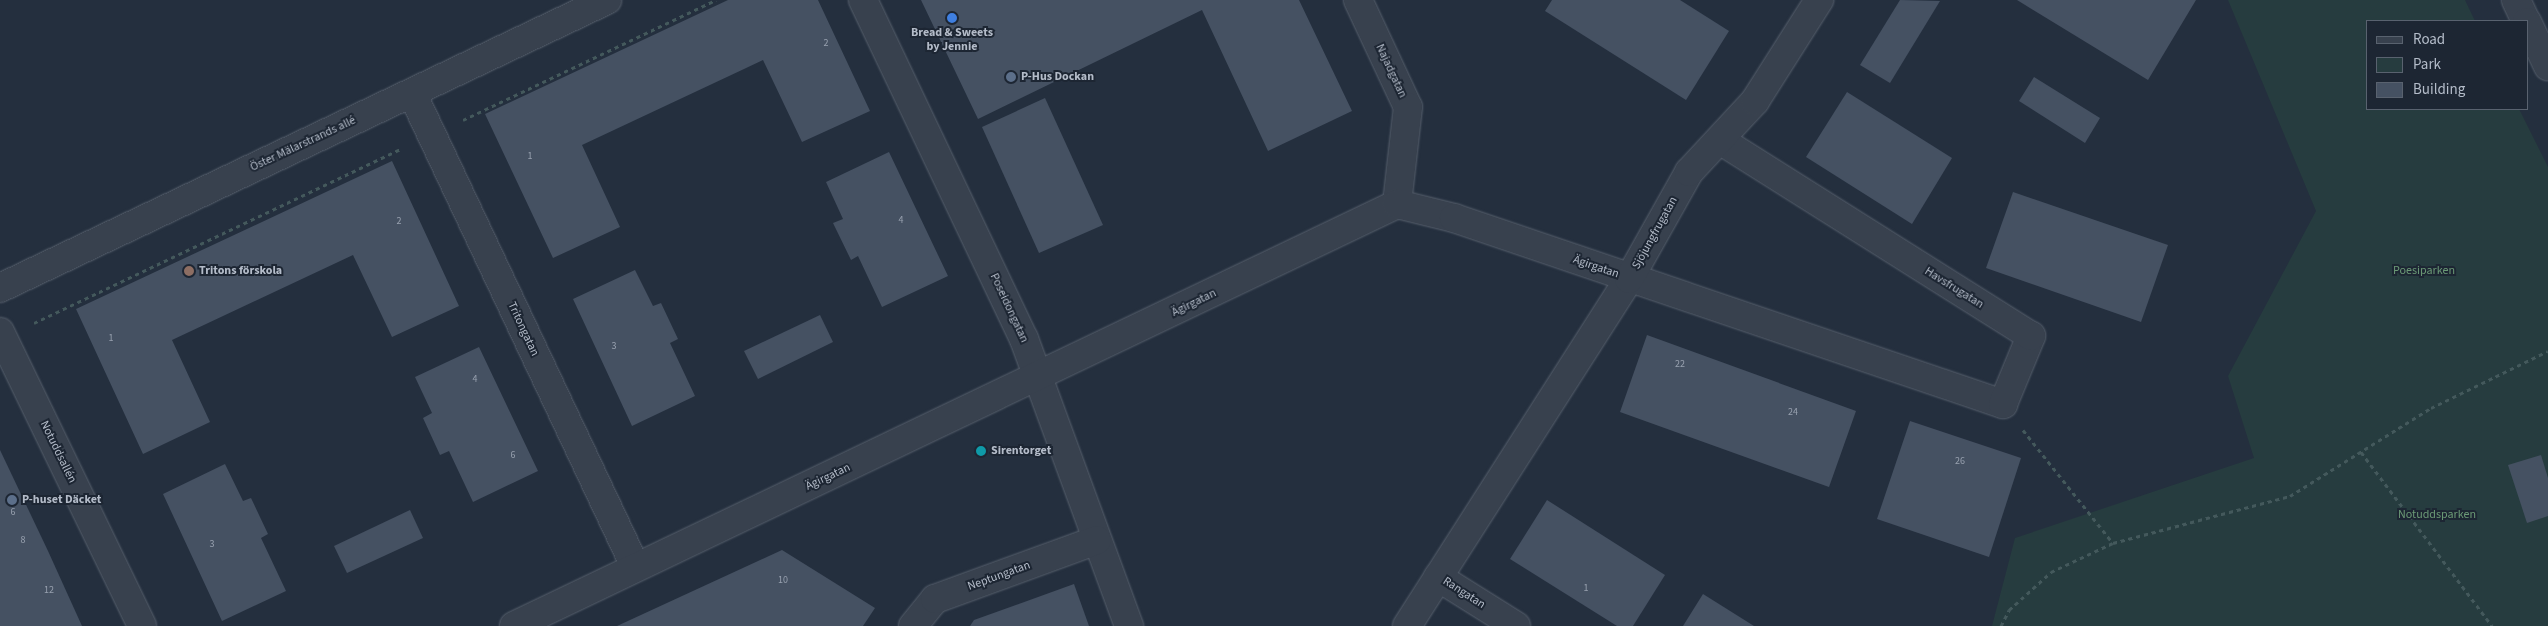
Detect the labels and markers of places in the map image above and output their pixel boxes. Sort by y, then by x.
marker: Bread & Sweets by Jennie [946,12,958,24]
place label: Bread & Sweets by Jennie [911,26,993,54]
place label: P-Hus Dockan [1021,70,1094,84]
marker: P-Hus Dockan [1005,71,1017,83]
place label: Tritons förskola [199,264,282,278]
marker: Tritons förskola [183,265,195,277]
place label: Sirentorget [991,444,1051,458]
marker: Sirentorget [975,445,987,457]
place label: P-huset Däcket [22,493,101,507]
marker: P-huset Däcket [6,494,18,506]

